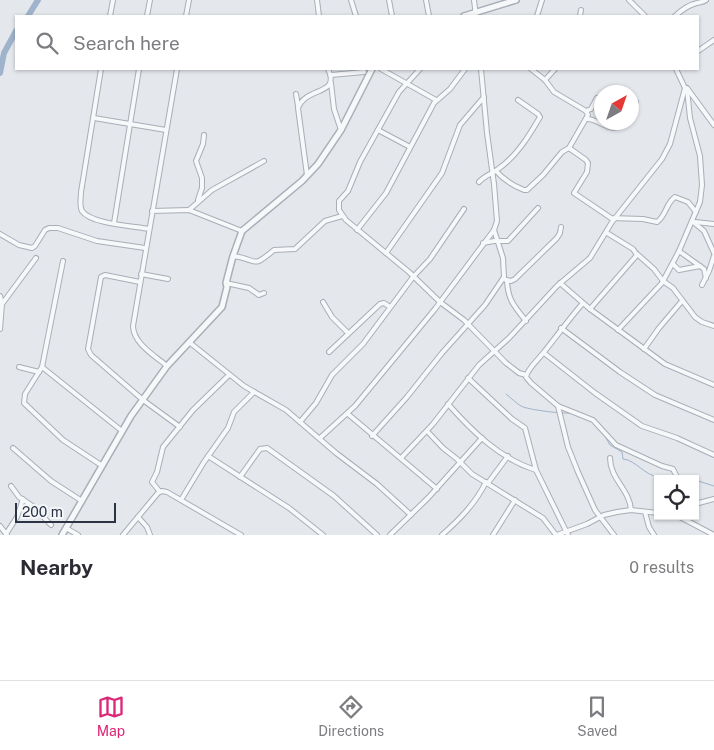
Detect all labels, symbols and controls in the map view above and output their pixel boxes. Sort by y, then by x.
search box [15,15,699,70]
icon: search [33,29,61,57]
text: Search here [73,32,180,54]
north arrow [594,85,639,130]
map controls [654,475,699,520]
button: locate [654,475,699,520]
scale bar [15,500,116,523]
text: 200 m [22,504,63,520]
text: Nearby [20,555,93,580]
text: 0 results [629,558,694,577]
tab: Map [97,693,125,739]
tab: Directions [318,693,384,739]
tab: Saved [577,693,617,739]

